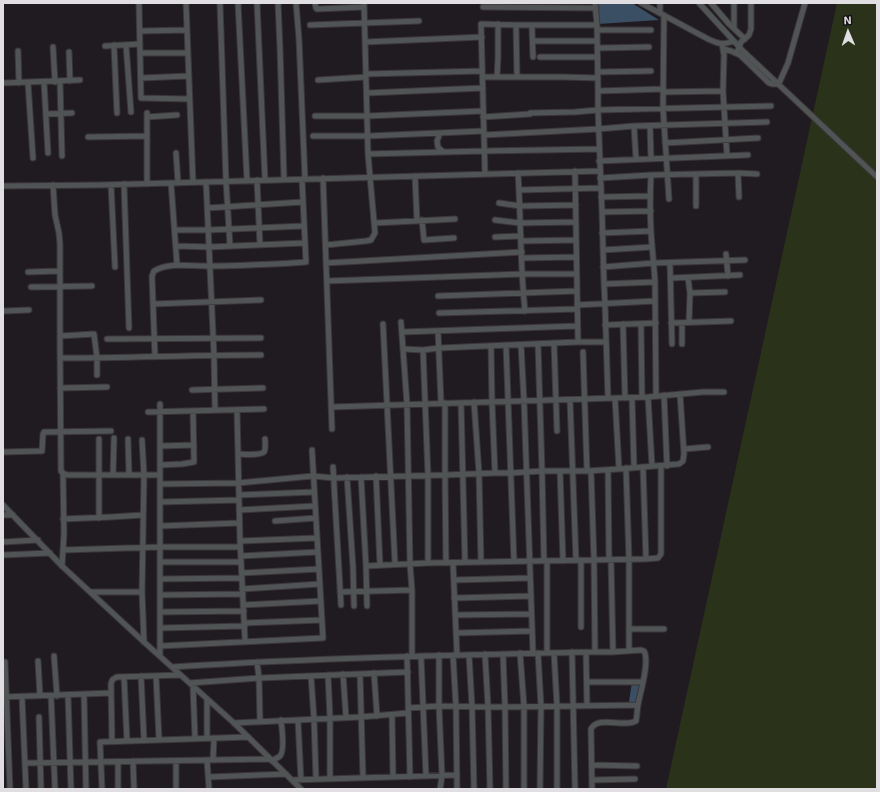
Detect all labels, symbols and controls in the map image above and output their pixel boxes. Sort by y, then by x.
north arrow [828,12,868,52]
text: N [843,13,852,26]

